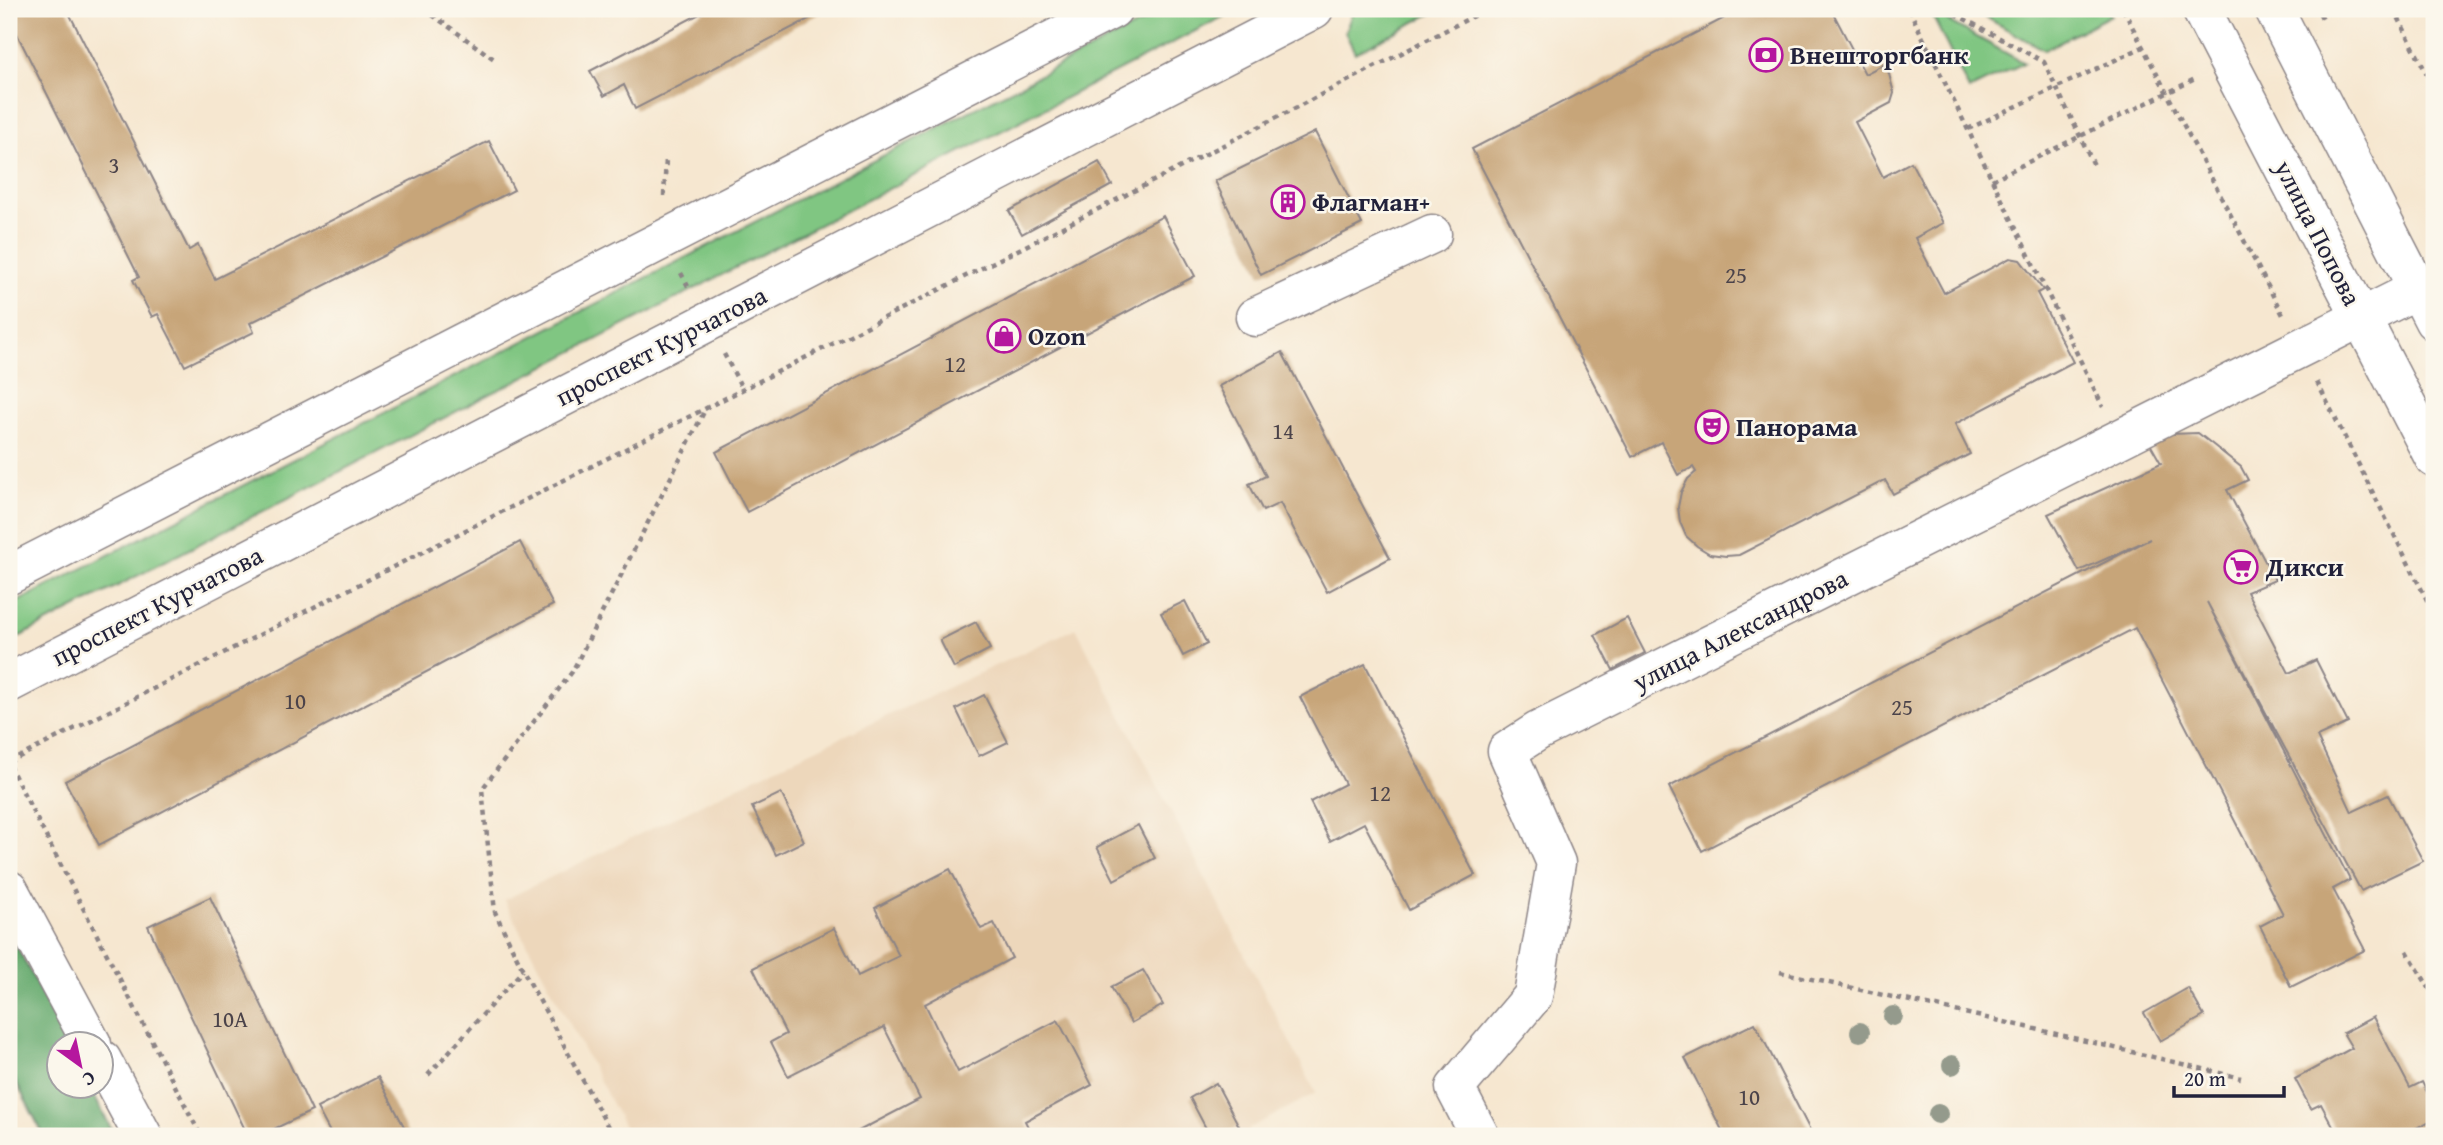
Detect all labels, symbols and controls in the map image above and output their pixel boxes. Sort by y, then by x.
place label: Внешторгбанк [1790,35,1969,74]
bank icon: Внешторгбанк [1747,36,1785,74]
house number: 3 [108,148,120,181]
street label: улица Попова [2265,152,2372,313]
place label: Флагман+ [1312,182,1430,221]
building icon: Флагман+ [1269,183,1307,221]
house number: 25 [1725,258,1747,291]
street label: проспект Курчатова [548,275,774,416]
place label: Ozon [1028,316,1087,355]
shop icon: Ozon [985,317,1023,355]
house number: 12 [944,347,966,380]
place label: Панорама [1736,407,1858,446]
theatre icon: Панорама [1693,408,1731,446]
house number: 14 [1272,414,1294,447]
street label: проспект Курчатова [44,535,270,676]
place label: Дикси [2265,547,2344,586]
supermarket icon: Дикси [2222,548,2260,586]
street label: улица Александрова [1624,558,1855,701]
house number: 10 [284,684,306,717]
house number: 25 [1891,690,1913,723]
house number: 12 [1369,776,1391,809]
house number: 10А [212,1002,248,1035]
north arrow [46,1030,116,1100]
scale bar [2174,1054,2284,1098]
text: 20 m [2184,1063,2226,1094]
text: С [77,1065,101,1094]
house number: 10 [1738,1080,1760,1113]

